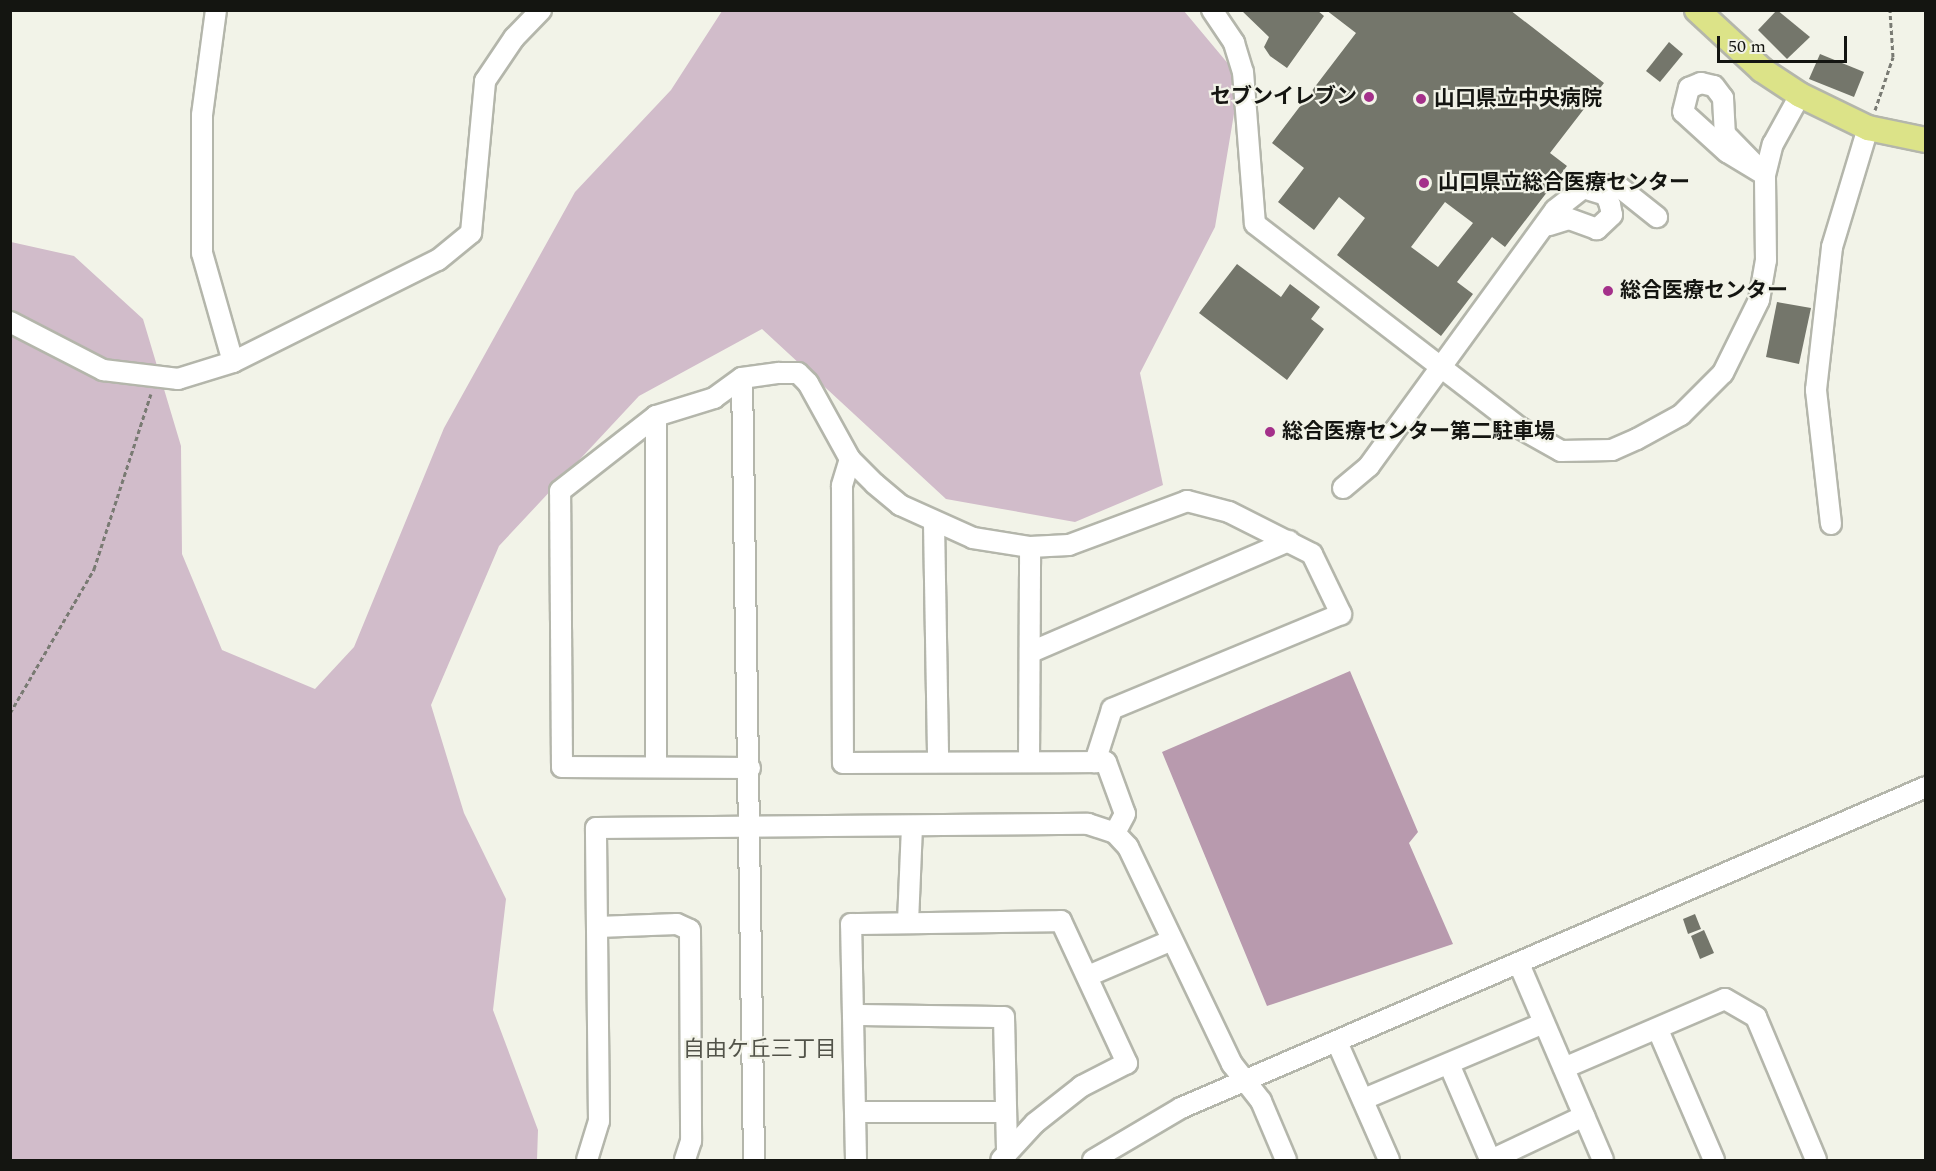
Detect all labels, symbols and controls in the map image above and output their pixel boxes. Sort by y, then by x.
scale bar [1720,24,1850,62]
text: 50 m [1728,33,1766,60]
place label: セブンイレブン [1210,84,1357,110]
place label: 山口県立中央病院 [1434,86,1602,112]
marker: セブンイレブン [1362,90,1376,104]
marker: 山口県立中央病院 [1412,90,1430,108]
place label: 山口県立総合医療センター [1438,170,1690,196]
marker: 山口県立総合医療センター [1415,174,1433,192]
place label: 総合医療センター [1620,278,1788,304]
marker: 総合医療センター [1601,284,1615,298]
place label: 総合医療センター第二駐車場 [1282,419,1555,445]
marker: 総合医療センター第二駐車場 [1263,425,1277,439]
district label: 自由ケ丘三丁目 [683,1037,837,1063]

